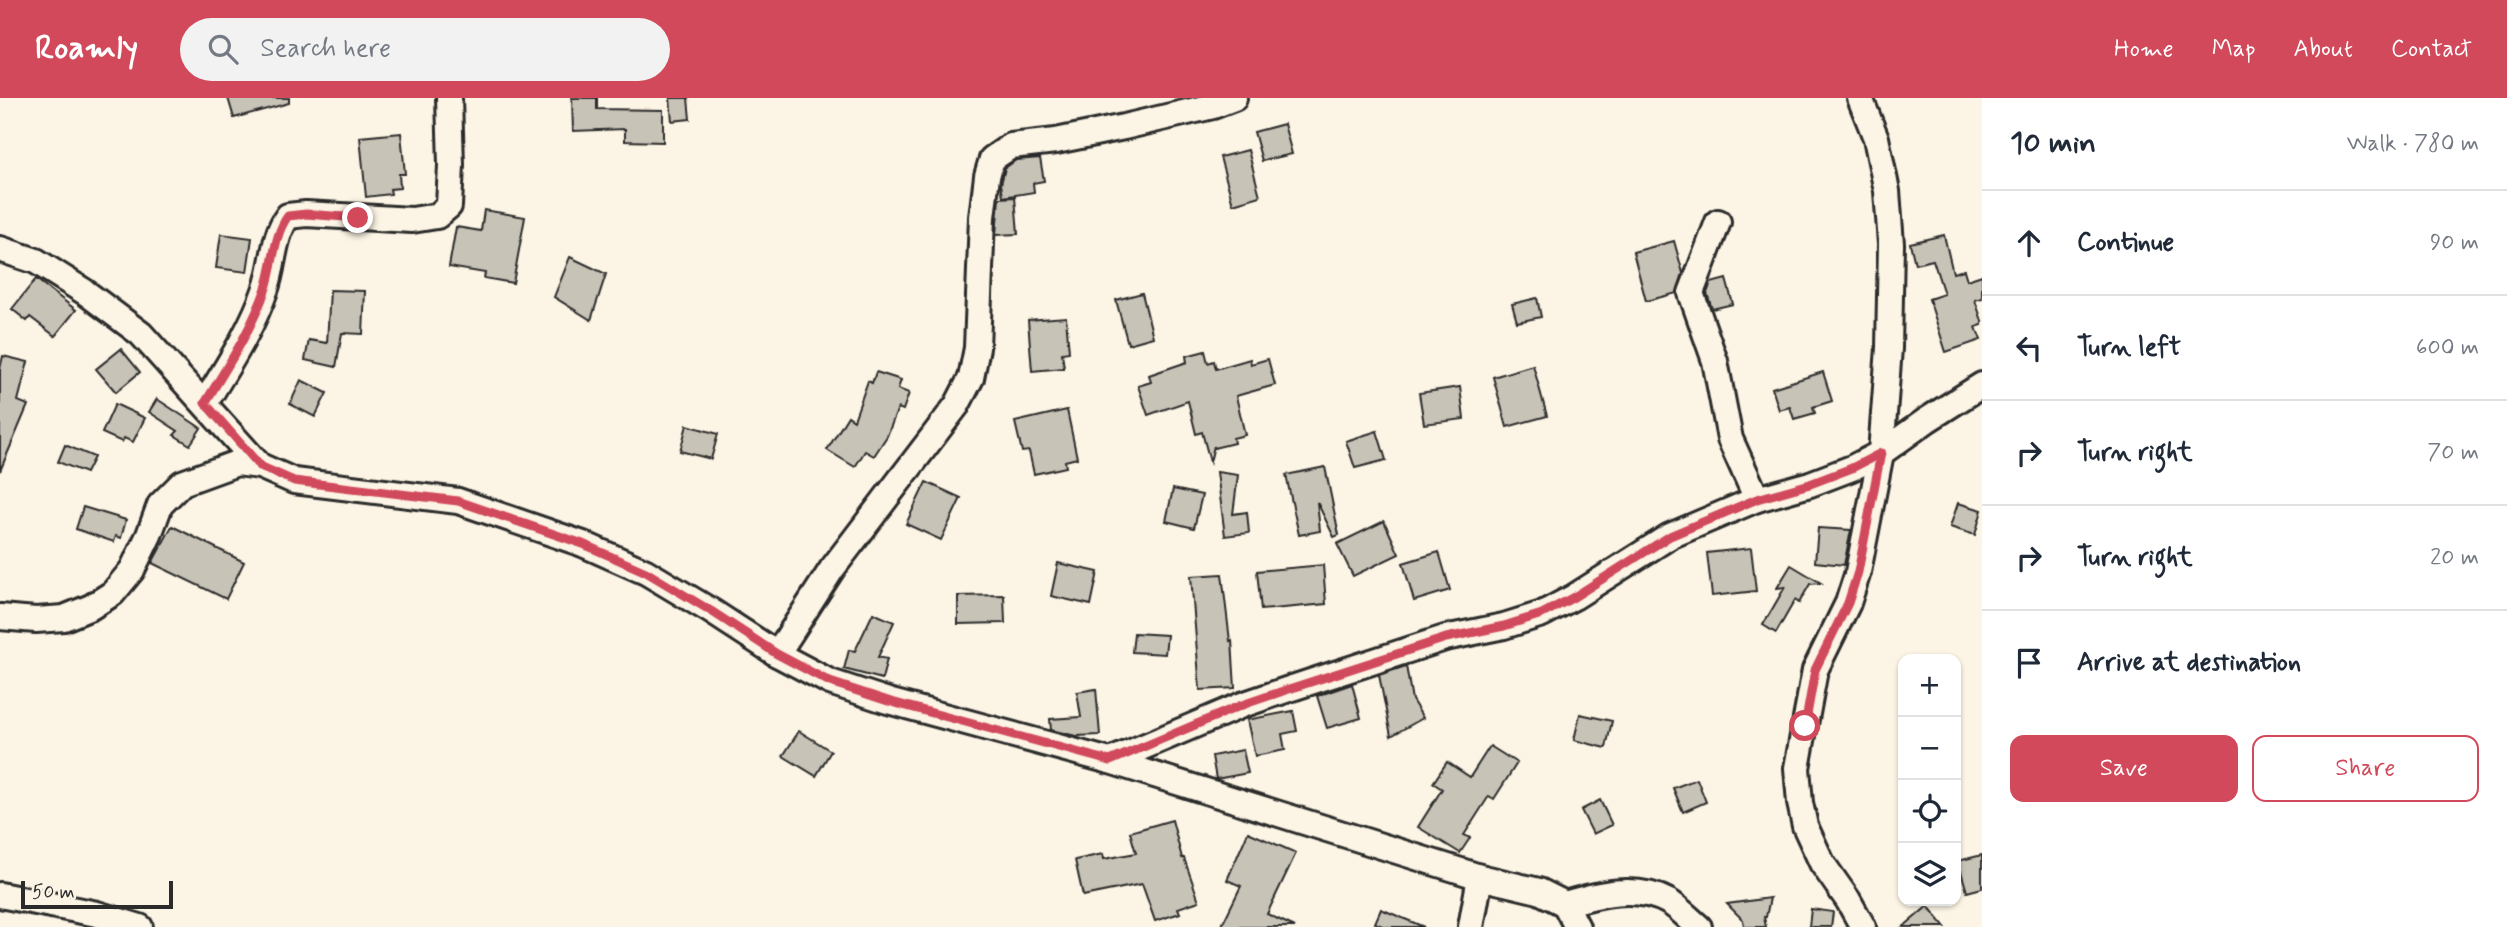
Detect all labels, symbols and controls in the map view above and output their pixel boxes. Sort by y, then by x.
search box [180,18,670,81]
text: Roamly [35,27,138,71]
icon: search [204,30,242,68]
text: Search here [260,32,391,66]
text: Home [2114,34,2174,65]
text: Map [2212,34,2256,65]
text: About [2294,34,2353,65]
text: Contact [2391,34,2472,65]
text: 10 min [2010,124,2096,163]
text: Walk · 780 m [2347,129,2479,159]
route end [342,202,373,233]
icon: ahead [2010,224,2048,262]
text: Continue [2077,226,2174,260]
text: 90 m [2430,228,2479,258]
icon: left [2010,329,2048,367]
text: Turn left [2077,331,2181,365]
text: 600 m [2416,333,2479,363]
icon: right [2010,434,2048,472]
text: Turn right [2077,436,2193,470]
text: 70 m [2427,438,2479,468]
icon: right [2010,539,2048,577]
text: Turn right [2077,541,2193,575]
text: 20 m [2430,543,2479,573]
icon: arrive [2010,644,2048,682]
text: Arrive at destination [2077,646,2301,680]
map controls [1898,654,1961,906]
button: + [1898,654,1961,717]
route start [1789,710,1820,741]
button: − [1898,717,1961,780]
button: Save [2010,735,2238,802]
button: Share [2252,735,2479,802]
button: locate [1898,780,1961,843]
button: layers [1898,843,1961,906]
scale bar [21,878,173,910]
text: 50 m [32,880,75,905]

